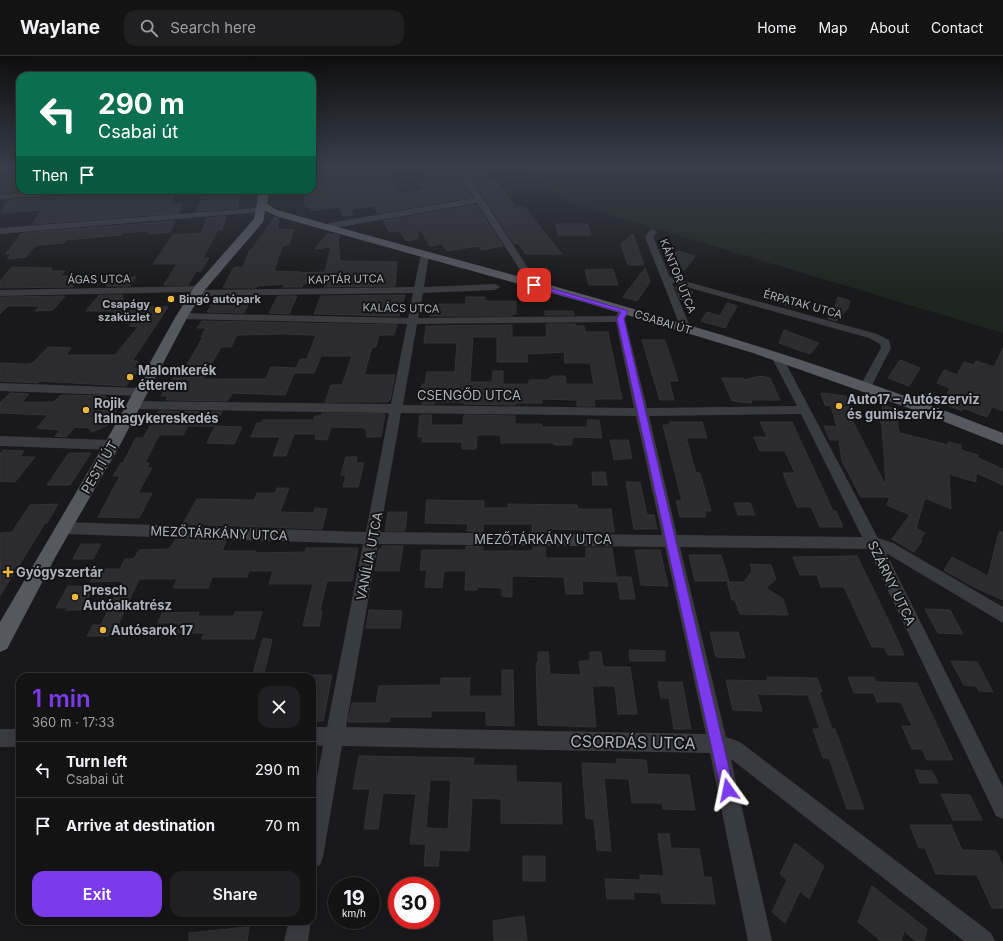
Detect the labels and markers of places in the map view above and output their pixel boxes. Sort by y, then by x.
pin [517,268,551,302]
place label: Bingó autópark [179,292,261,306]
marker: Bingó autópark [166,294,176,304]
place label: Csapágy szaküzlet [98,297,150,324]
marker: Csapágy szaküzlet [153,305,163,315]
place label: Malomkerék étterem [138,362,217,393]
marker: Malomkerék étterem [125,372,135,382]
place label: Auto17 – Autószerviz és gumiszerviz [847,391,980,422]
place label: Rojik Italnagykereskedés [94,395,219,426]
marker: Auto17 – Autószerviz és gumiszerviz [834,401,844,411]
marker: Rojik Italnagykereskedés [81,405,91,415]
place label: Gyógyszertár [16,564,103,580]
marker: Gyógyszertár [3,567,13,577]
place label: Presch Autóalkatrész [83,582,172,613]
marker: Presch Autóalkatrész [70,592,80,602]
place label: Autósarok 17 [111,622,193,638]
marker: Autósarok 17 [98,625,108,635]

